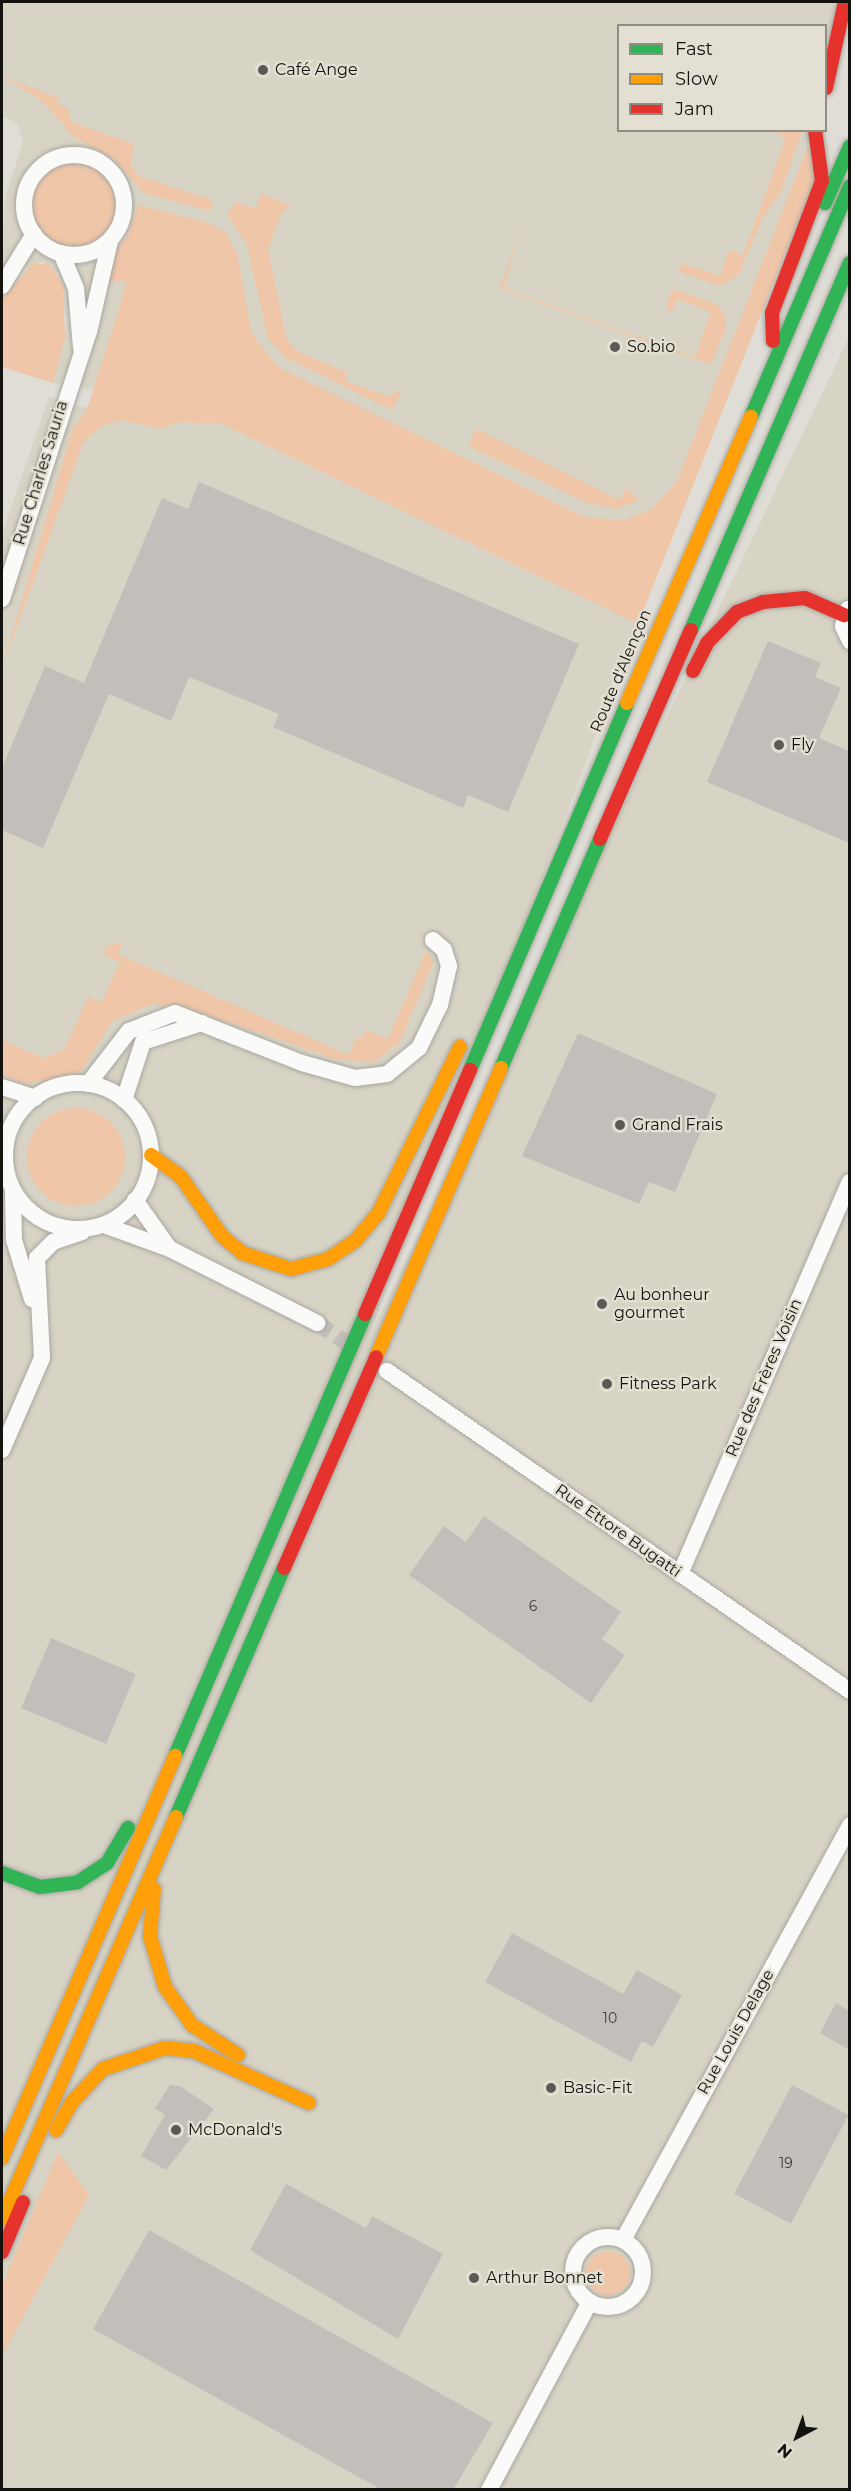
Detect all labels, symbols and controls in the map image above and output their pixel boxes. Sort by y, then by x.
legend [617,24,827,132]
text: Fast [675,38,713,60]
place label: Café Ange [275,60,358,80]
marker: Café Ange [256,63,270,77]
text: Slow [675,68,718,90]
text: Jam [675,98,714,120]
place label: So.bio [627,337,675,357]
marker: So.bio [608,340,622,354]
street label: Rue Charles Sauria [10,398,72,548]
street label: Route d'Alençon [586,607,656,735]
place label: Fly [791,735,814,755]
marker: Fly [772,738,786,752]
place label: Grand Frais [632,1115,723,1135]
marker: Grand Frais [613,1118,627,1132]
place label: Au bonheur gourmet [614,1285,710,1323]
street label: Rue des Frères Voisin [722,1296,806,1460]
marker: Au bonheur gourmet [595,1297,609,1311]
place label: Fitness Park [619,1374,717,1394]
marker: Fitness Park [600,1377,614,1391]
street label: Rue Ettore Bugatti [551,1480,685,1582]
house number: 6 [529,1598,537,1614]
street label: Rue Louis Delage [694,1966,778,2098]
house number: 10 [603,2010,617,2026]
place label: Basic-Fit [563,2078,632,2098]
marker: Basic-Fit [544,2081,558,2095]
place label: McDonald's [188,2120,282,2140]
marker: McDonald's [169,2123,183,2137]
house number: 19 [779,2155,793,2171]
place label: Arthur Bonnet [486,2268,603,2288]
marker: Arthur Bonnet [467,2271,481,2285]
north arrow [767,2407,827,2467]
text: N [774,2440,796,2462]

